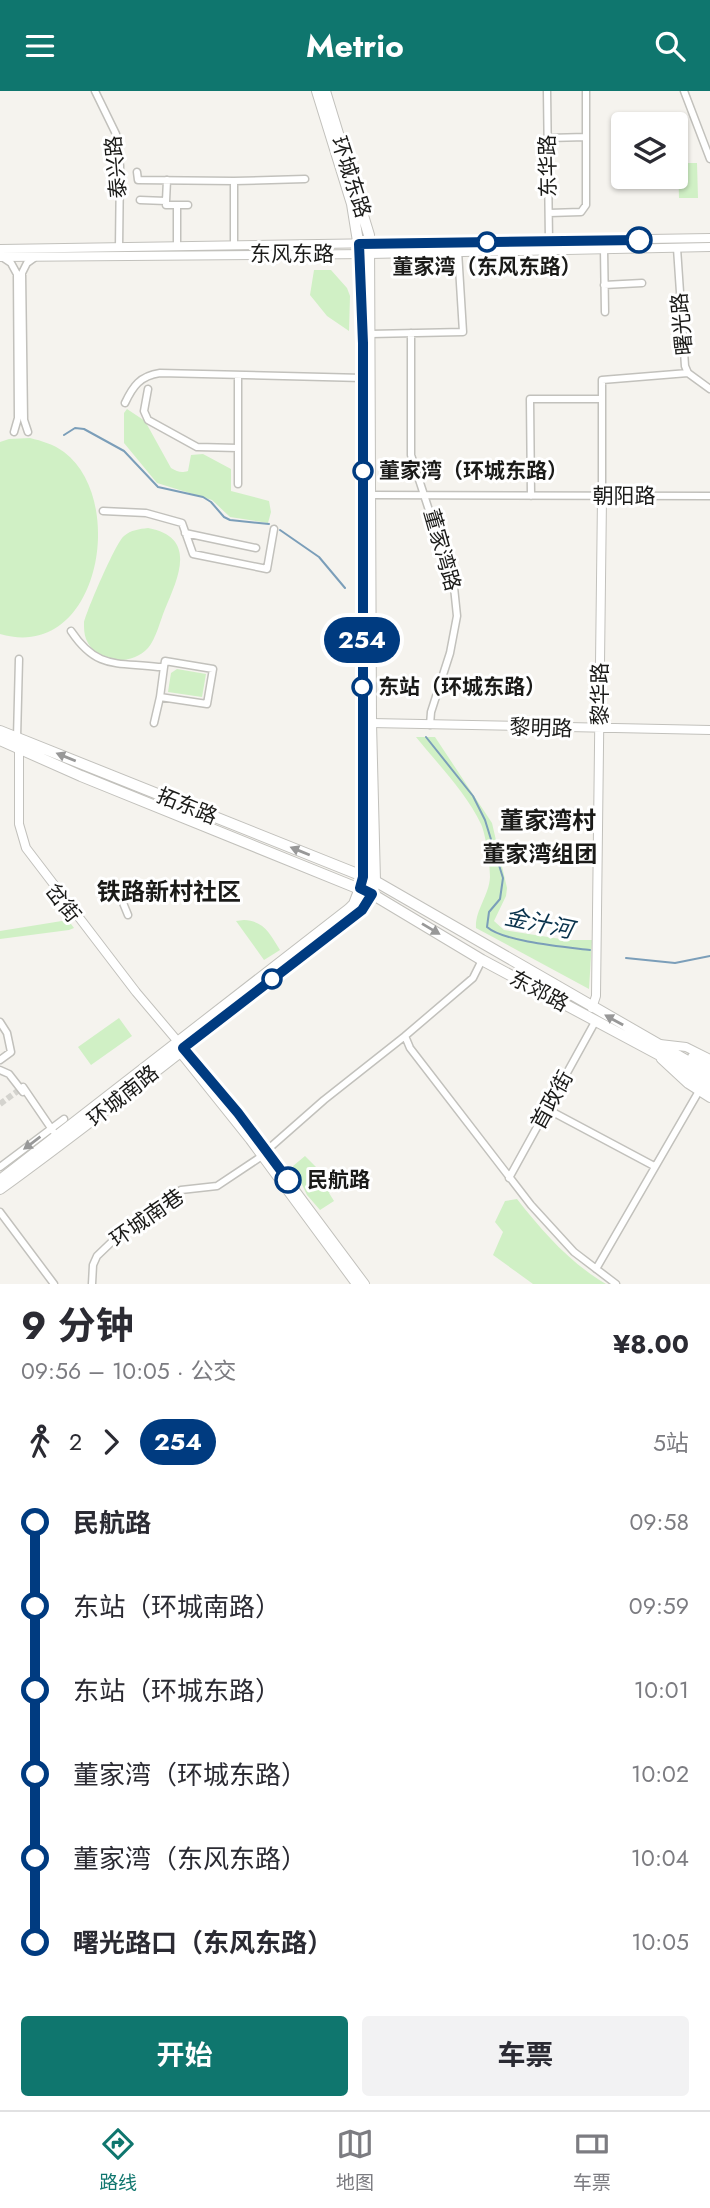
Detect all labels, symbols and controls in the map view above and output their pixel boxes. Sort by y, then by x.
text: Metrio [306,23,404,69]
icon: menu [21,27,59,65]
icon: search [651,27,689,65]
map controls [611,112,688,189]
button: layers [611,112,688,189]
street label: 环城东路 [324,132,378,222]
street label: 泰兴路 [98,134,134,200]
street label: 东华路 [532,134,564,198]
unlabelled marker [626,227,652,253]
marker: 董家湾（东风东路） [477,232,497,252]
street label: 东风东路 [250,239,334,269]
place label: 董家湾（东风东路） [393,252,582,282]
street label: 曙光路 [664,291,700,357]
place label: 董家湾（环城东路） [379,456,568,486]
marker: 董家湾（环城东路） [353,461,373,481]
street label: 朝阳路 [593,481,656,511]
street label: 董家湾路 [416,505,468,595]
line badge: 254 [322,617,402,663]
text: 254 [338,622,386,657]
street label: 黎华路 [585,663,615,726]
place label: 东站（环城东路） [378,672,546,702]
marker: 东站（环城东路） [352,677,372,697]
street label: 黎明路 [509,712,573,744]
one-way arrow [55,752,76,763]
street label: 拓东路 [152,780,222,832]
district label: 董家湾村 [500,803,596,838]
district label: 董家湾组团 [483,837,598,871]
one-way arrow [289,845,310,856]
district label: 铁路新村社区 [97,874,241,909]
street label: 岔街 [38,877,88,929]
water label: 金汁河 [502,899,580,948]
one-way arrow [421,923,440,935]
street label: 东郊路 [504,963,574,1019]
unlabelled marker [262,969,282,989]
one-way arrow [604,1014,624,1025]
street label: 环城南路 [81,1058,165,1134]
street label: 首政街 [524,1065,580,1135]
one-way arrow [23,1135,41,1149]
place label: 民航路 [307,1165,370,1195]
marker: 民航路 [275,1167,301,1193]
street label: 环城南巷 [104,1182,190,1254]
text: 9 分钟 [21,1298,134,1353]
text: ¥8.00 [613,1325,689,1363]
text: 09:56 – 10:05 · 公交 [21,1354,237,1388]
icon: walk [21,1423,59,1461]
icon: forward [92,1423,130,1461]
text: 254 [154,1424,202,1459]
text: 2 [69,1425,82,1459]
text: 5站 [653,1426,689,1460]
text: 民航路 [73,1504,151,1542]
text: 09:58 [630,1505,689,1539]
text: 东站（环城南路） [73,1588,281,1626]
text: 09:59 [629,1589,689,1623]
text: 东站（环城东路） [73,1672,281,1710]
text: 10:01 [634,1673,689,1707]
text: 董家湾（环城东路） [73,1756,307,1794]
text: 10:02 [631,1757,689,1791]
text: 董家湾（东风东路） [73,1840,307,1878]
text: 10:04 [631,1841,689,1875]
text: 曙光路口（东风东路） [73,1924,333,1962]
text: 10:05 [631,1925,689,1959]
button: 开始 [21,2016,348,2096]
button: 车票 [362,2016,689,2096]
tab: 路线 [99,2125,137,2196]
tab: 地图 [336,2125,374,2196]
tab: 车票 [573,2125,611,2196]

